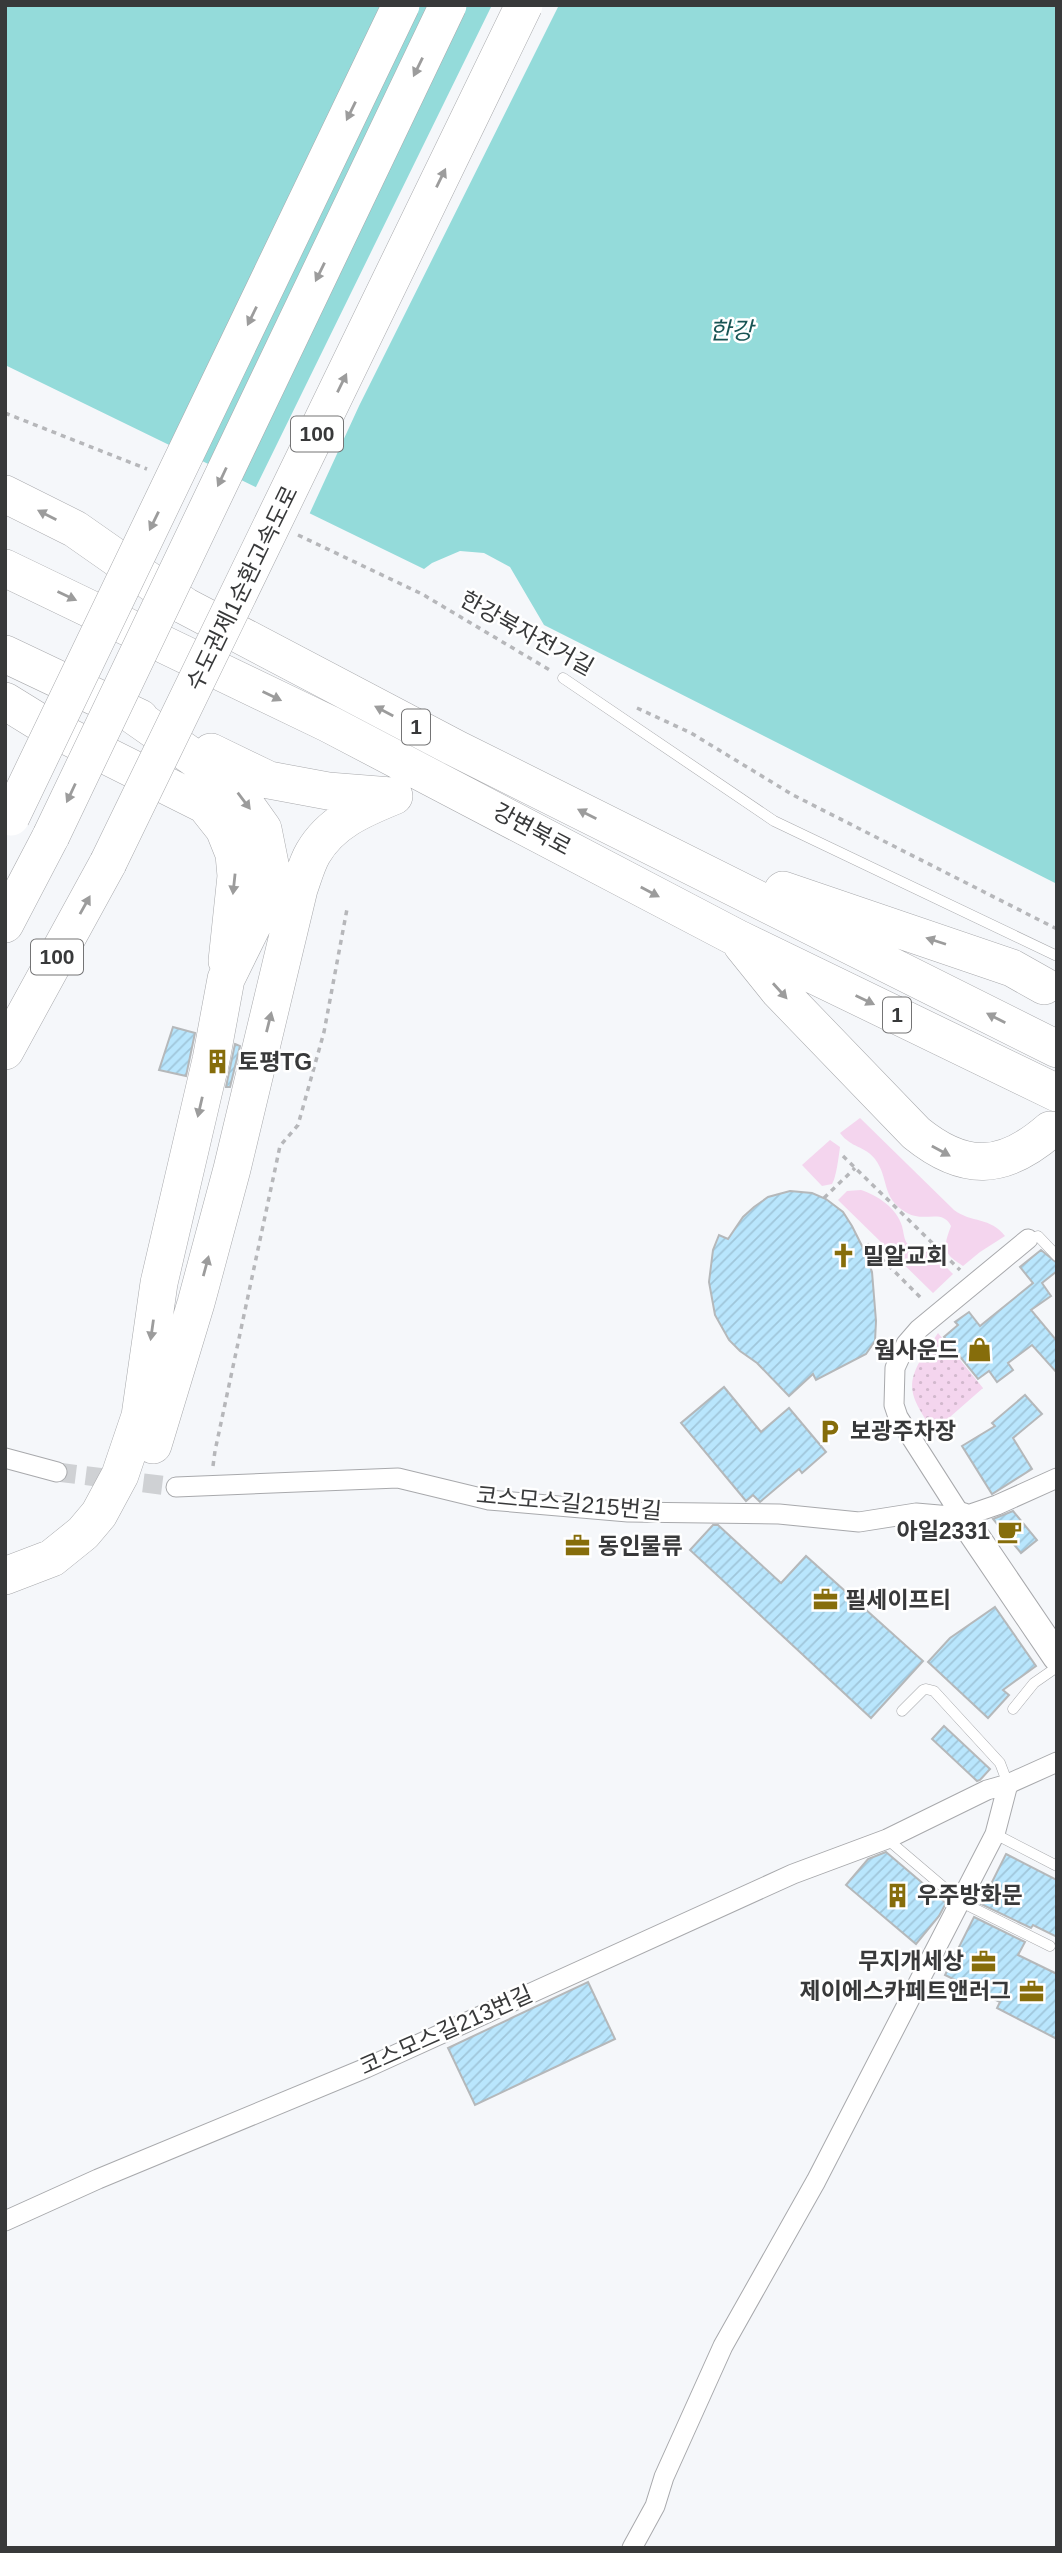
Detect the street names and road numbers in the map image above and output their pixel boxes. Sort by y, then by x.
road number: 100 [291,416,343,452]
street label: 수도권제1순환고속도로 [181,481,303,695]
street label: 한강북자전거길 [456,586,598,680]
road number: 1 [402,710,430,744]
street label: 강변북로 [489,798,575,860]
road number: 100 [31,940,83,974]
road number: 1 [883,998,911,1032]
street label: 코스모스길215번길 [475,1482,663,1524]
street label: 코스모스길213번길 [356,1980,536,2080]

